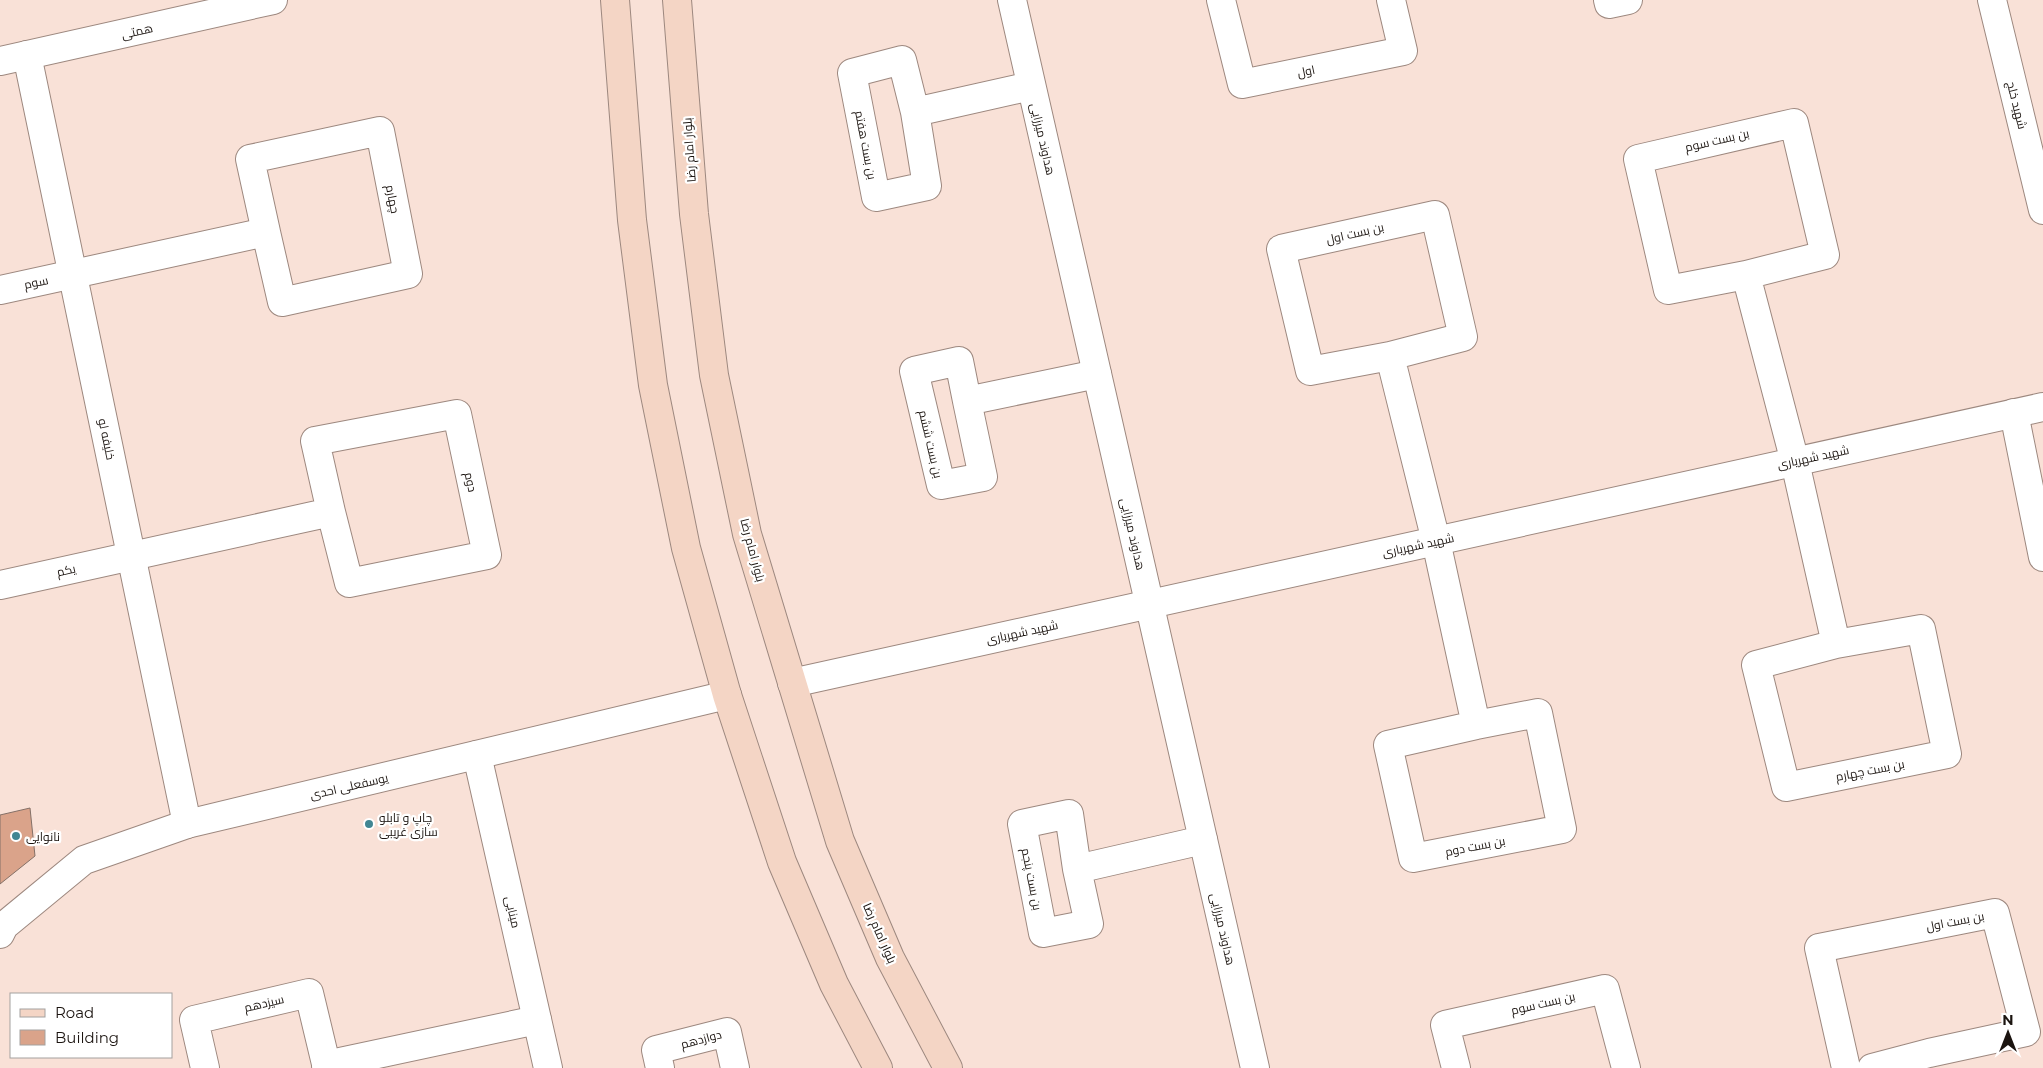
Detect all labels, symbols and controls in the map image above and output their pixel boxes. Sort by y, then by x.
street label: همتی [120,20,154,42]
street label: اول [1296,62,1316,80]
street label: شهید خلج [2003,79,2030,131]
street label: هداوند میرزایی [1027,101,1059,177]
street label: بن بست هفتم [851,109,880,181]
street label: بلوار امام رضا [679,117,700,183]
street label: بن بست سوم [1683,125,1751,156]
street label: چهارم [381,183,403,215]
street label: بن بست اول [1325,219,1385,247]
street label: سوم [23,272,50,293]
street label: بن بست ششم [915,409,946,480]
street label: خلیفه لو [95,417,119,461]
street label: شهید شهریاری [1776,442,1850,472]
street label: دوم [461,471,480,494]
street label: هداوند میرزایی [1117,496,1149,572]
street label: بلوار امام رضا [736,517,769,584]
street label: شهید شهریاری [1381,530,1455,560]
street label: یکم [55,560,78,580]
street label: شهید شهریاری [985,617,1059,647]
street label: بن بست چهارم [1834,756,1906,786]
street label: یوسفعلی احدی [308,770,390,802]
place label: چاپ و تابلو سازی غریبی [379,810,438,839]
marker: چاپ و تابلو سازی غریبی [363,818,375,830]
place label: نانوایی [26,829,60,844]
marker: نانوایی [10,830,22,842]
street label: بن بست دوم [1444,833,1507,860]
street label: بن بست پنجم [1017,847,1045,912]
street label: هداوند میرزایی [1207,891,1239,967]
street label: مینایی [502,895,524,929]
street label: بلوار امام رضا [859,900,900,966]
street label: بن بست اول [1925,908,1985,934]
street label: بن بست سوم [1509,988,1577,1019]
street label: سیزدهم [243,991,286,1016]
legend [10,993,172,1058]
text: Road [55,1003,94,1022]
north arrow [1983,1008,2033,1058]
text: N [2002,1011,2014,1029]
street label: دوازدهم [679,1026,724,1053]
text: Building [55,1028,119,1047]

